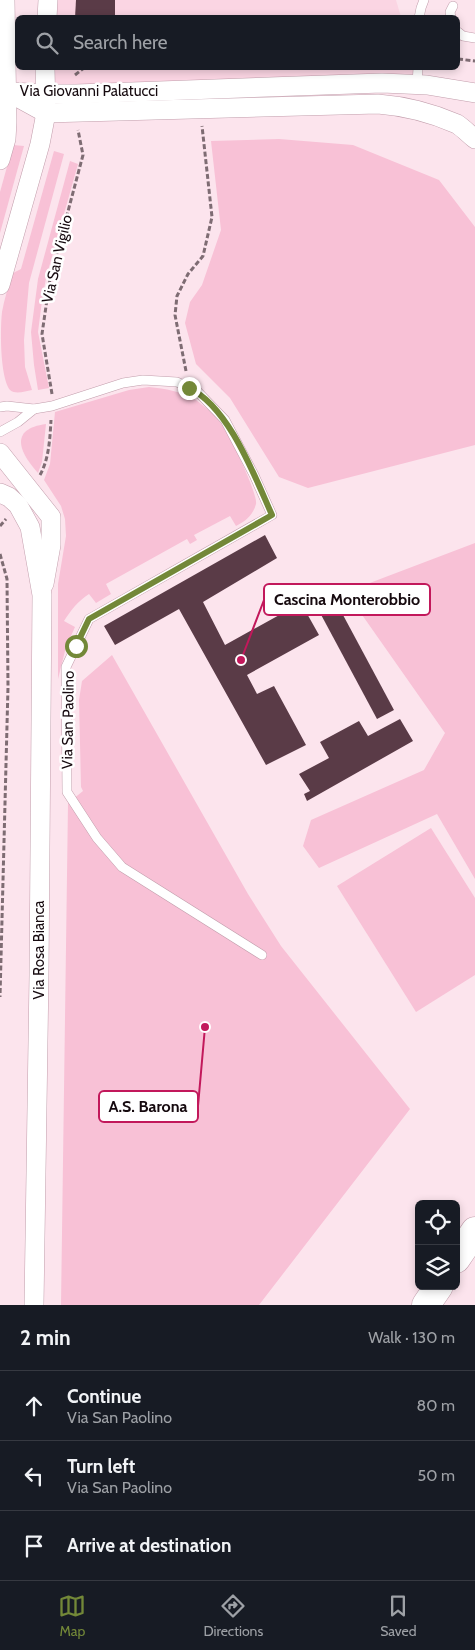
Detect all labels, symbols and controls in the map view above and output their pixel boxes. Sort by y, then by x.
search box [15,15,460,70]
icon: search [33,29,61,57]
text: Search here [73,31,167,54]
street label: Via Giovanni Palatucci [20,82,158,100]
street label: Via San Vigilio [38,213,76,305]
route end [178,377,201,400]
callout: Cascina Monterobbio [264,584,430,615]
text: Cascina Monterobbio [274,590,420,609]
route start [65,635,88,658]
street label: Via San Paolino [58,671,78,769]
street label: Via Rosa Bianca [30,900,48,1000]
callout: A.S. Barona [99,1091,198,1122]
text: A.S. Barona [108,1097,188,1116]
map controls [415,1200,460,1290]
button: locate [415,1200,460,1245]
button: layers [415,1245,460,1290]
text: 2 min [20,1325,71,1350]
text: Walk · 130 m [368,1328,455,1347]
text: Continue [67,1385,141,1408]
icon: ahead [20,1392,48,1420]
text: 80 m [417,1396,455,1415]
text: Via San Paolino [67,1408,172,1427]
text: Turn left [67,1455,135,1478]
icon: left [20,1462,48,1490]
text: 50 m [418,1466,455,1485]
text: Via San Paolino [67,1478,172,1497]
icon: arrive [20,1532,48,1560]
text: Arrive at destination [67,1534,231,1557]
tab: Map [58,1592,86,1640]
tab: Directions [203,1592,263,1640]
tab: Saved [380,1592,417,1640]

